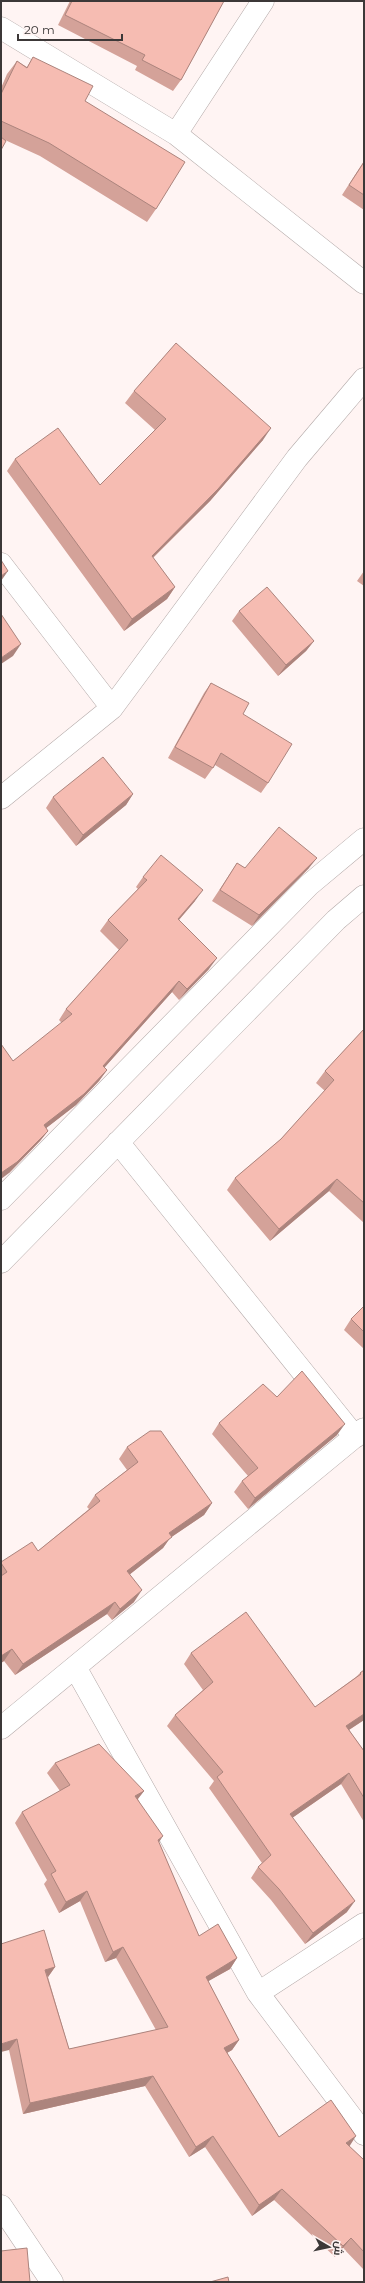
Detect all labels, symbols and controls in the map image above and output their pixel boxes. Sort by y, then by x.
scale bar [18,16,122,42]
text: 20 m [24,22,55,37]
north arrow [309,2227,349,2267]
text: ش [331,2240,347,2257]

